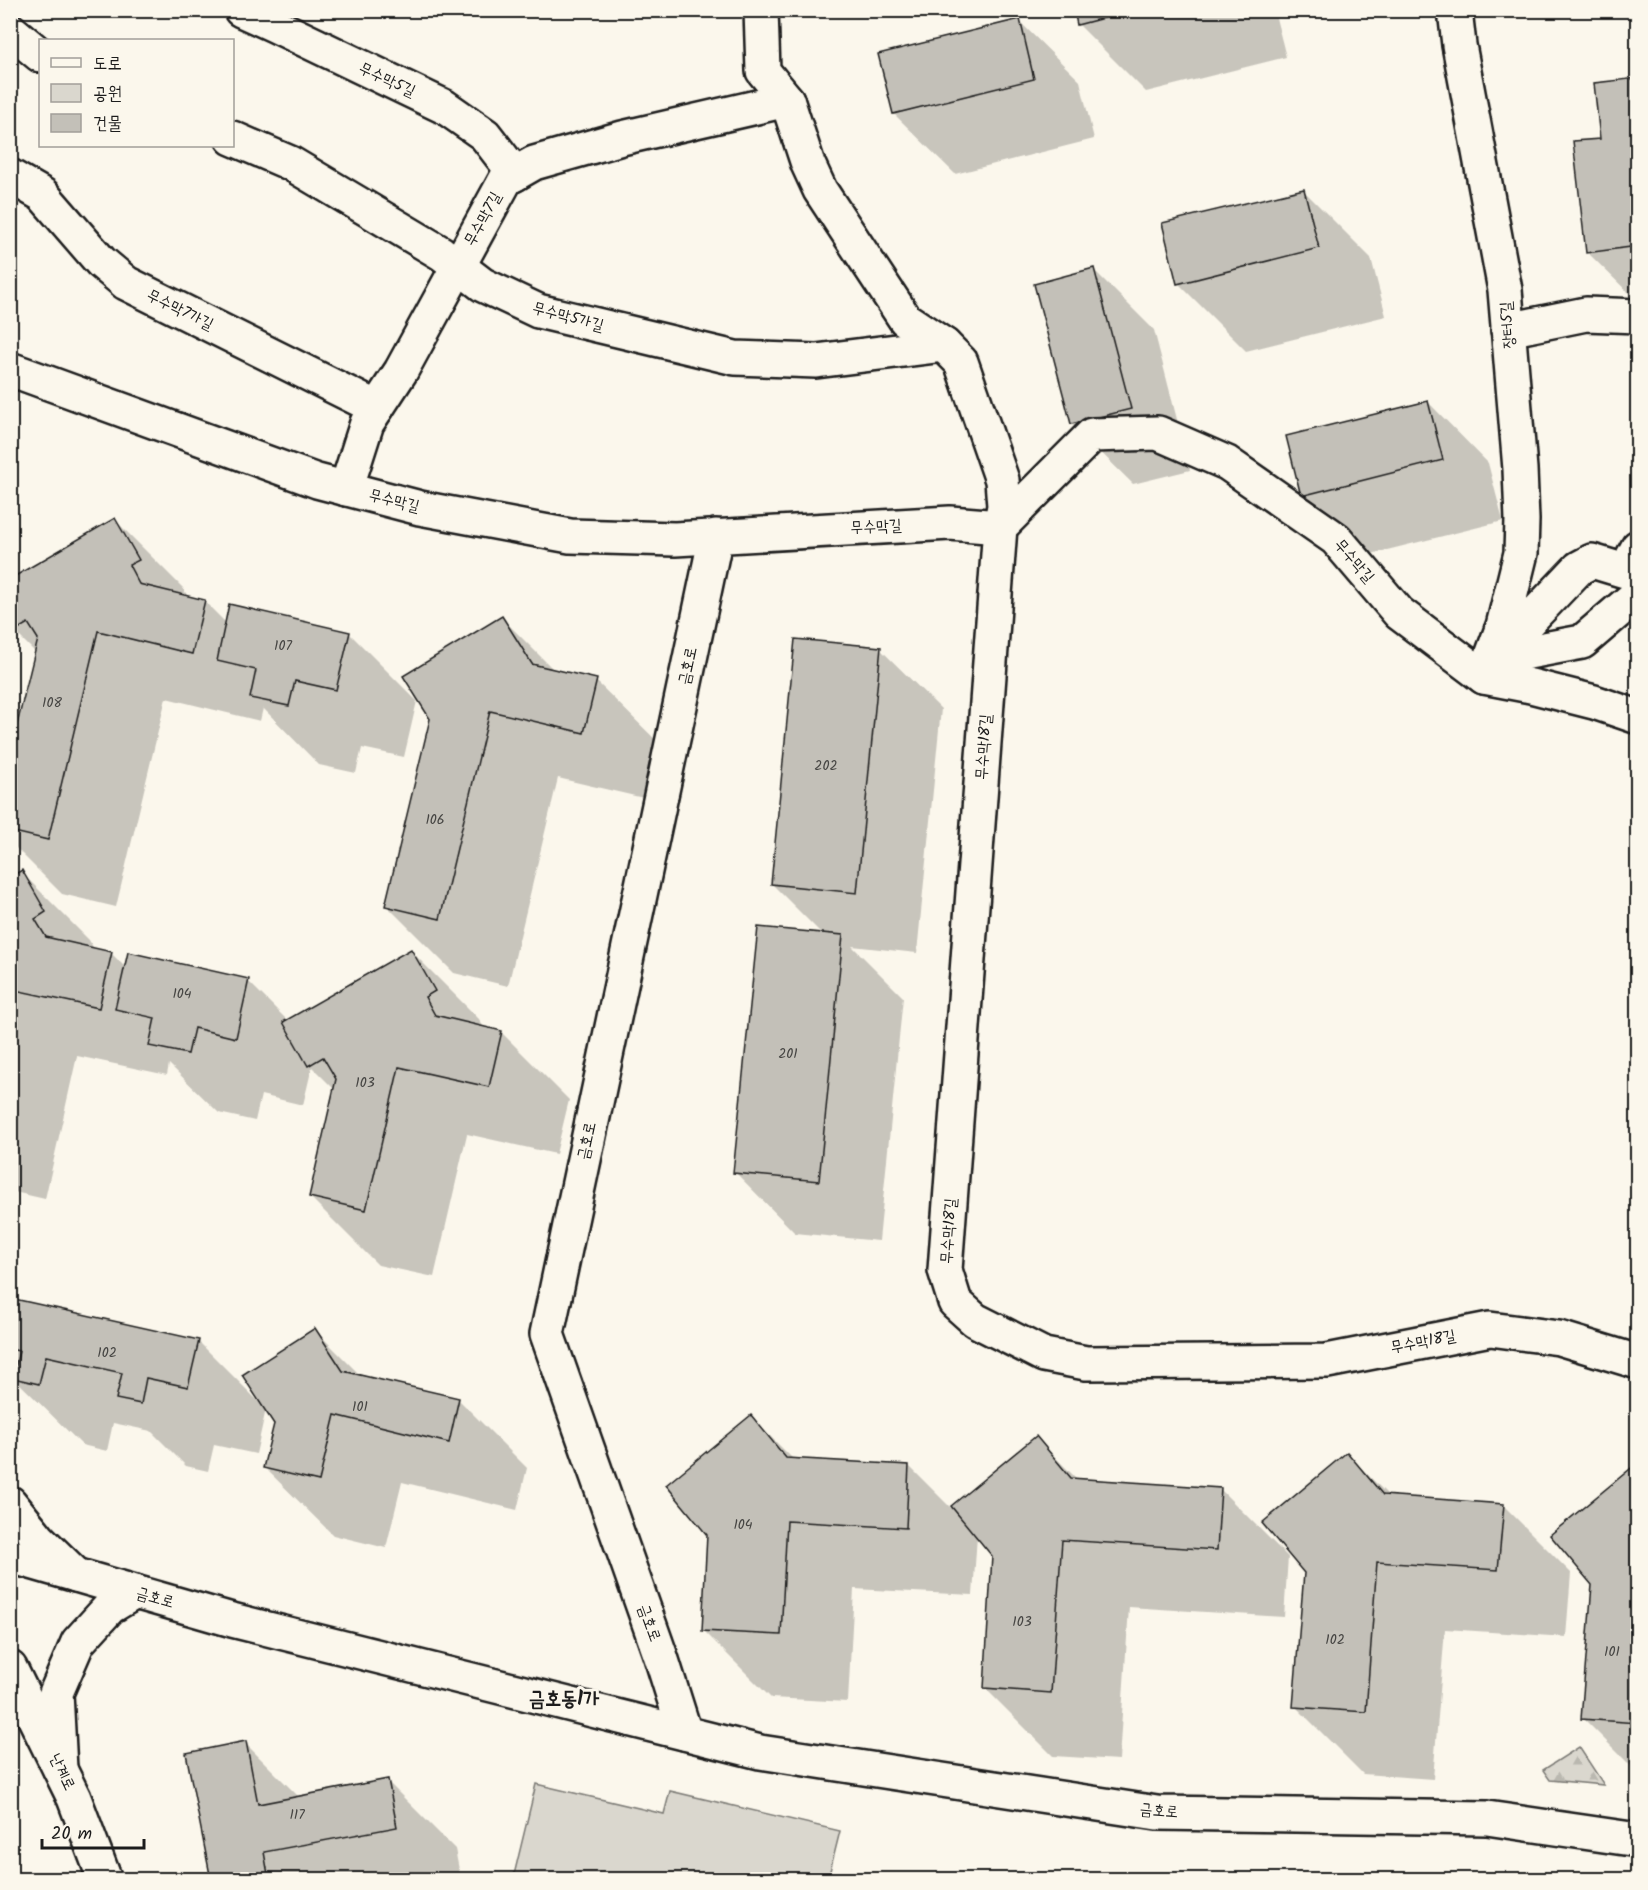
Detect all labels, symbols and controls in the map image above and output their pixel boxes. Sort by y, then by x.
legend [39,39,234,147]
text: 도로 [93,50,122,79]
street label: 무수막5길 [354,56,420,104]
text: 공원 [93,80,122,109]
text: 건물 [93,110,122,139]
street label: 무수막7길 [458,187,508,251]
street label: 무수막7가길 [142,283,218,337]
street label: 무수막5가길 [530,295,607,339]
street label: 장터5길 [1494,300,1522,349]
street label: 무수막길 [366,483,422,519]
street label: 무수막길 [850,513,902,541]
street label: 무수막길 [1328,533,1380,589]
house number: 107 [274,635,292,657]
street label: 금호로 [672,645,704,687]
house number: 108 [42,692,62,714]
street label: 무수막18길 [969,713,999,781]
house number: 202 [814,755,838,777]
house number: 106 [425,809,445,831]
house number: 104 [172,983,192,1005]
house number: 201 [778,1043,798,1065]
house number: 103 [355,1072,375,1094]
street label: 금호로 [571,1120,603,1162]
street label: 무수막18길 [934,1197,964,1265]
street label: 무수막18길 [1388,1323,1458,1361]
house number: 102 [97,1342,117,1364]
house number: 101 [352,1396,368,1418]
house number: 104 [733,1514,753,1536]
street label: 금호로 [133,1581,177,1615]
street label: 금호로 [631,1601,667,1645]
house number: 103 [1012,1611,1032,1633]
house number: 102 [1325,1629,1345,1651]
house number: 101 [1604,1641,1620,1663]
district label: 금호동1가 [529,1684,600,1716]
street label: 난계로 [42,1749,82,1795]
street label: 금호로 [1139,1797,1179,1825]
house number: 117 [289,1804,305,1826]
scale bar [42,1812,144,1850]
text: 20 m [51,1820,92,1849]

